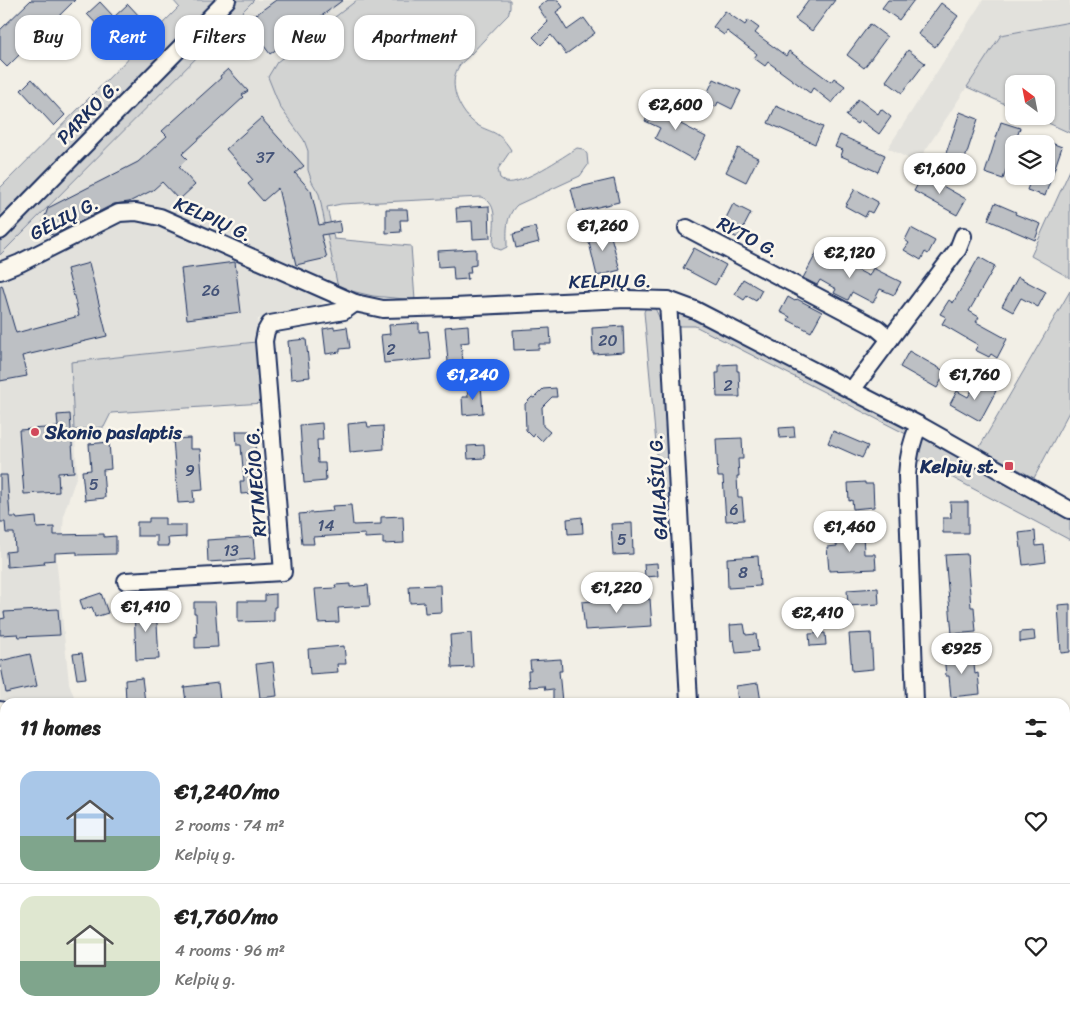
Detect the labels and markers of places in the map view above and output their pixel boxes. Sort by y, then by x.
pin: €2,600 [635,88,717,131]
pin: €1,600 [899,152,981,195]
pin: €1,260 [562,210,644,252]
pin: €2,120 [809,236,891,279]
pin: €1,240 [432,358,514,401]
pin: €1,760 [934,358,1016,401]
place label: Skonio paslaptis [44,416,183,449]
marker: Skonio paslaptis [29,426,41,438]
place label: Kelpių st. [919,450,999,483]
marker: Kelpių st. [1003,460,1015,472]
pin: €1,460 [809,510,891,553]
pin: €1,220 [576,572,658,614]
pin: €1,410 [105,590,187,633]
pin: €2,410 [777,596,859,639]
pin: €925 [932,632,992,675]

